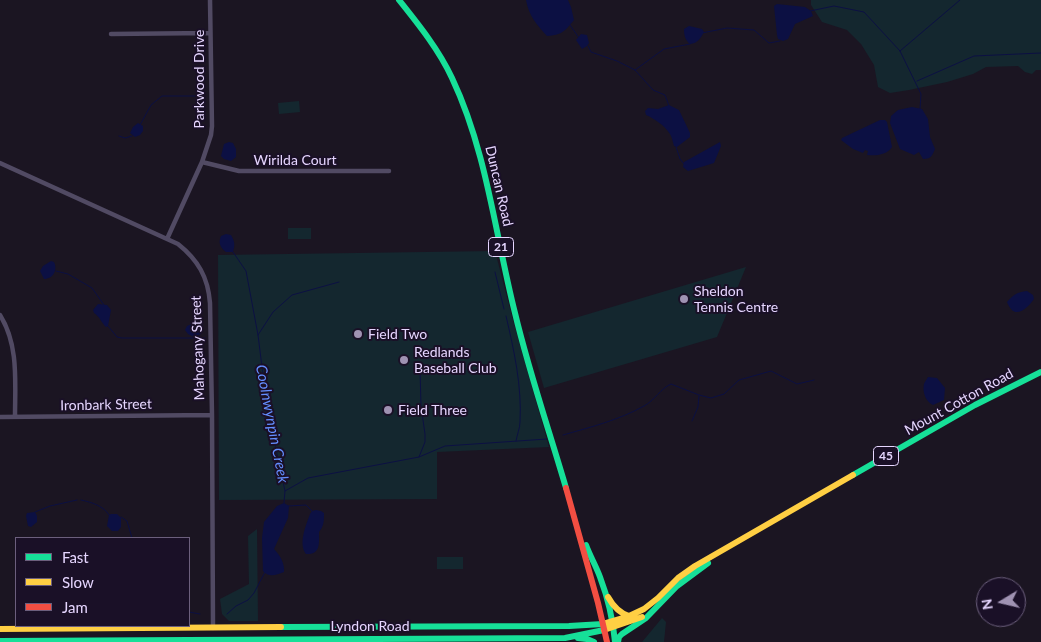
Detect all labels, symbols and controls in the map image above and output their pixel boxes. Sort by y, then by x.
street label: Parkwood Drive [191,30,207,128]
street label: Duncan Road [482,144,516,228]
street label: Wirilda Court [253,152,337,168]
road number: 21 [488,238,514,256]
place label: Sheldon Tennis Centre [694,283,778,316]
marker: Sheldon Tennis Centre [678,293,690,305]
street label: Mahogany Street [188,295,208,401]
place label: Field Two [368,326,427,342]
marker: Field Two [352,328,364,340]
place label: Redlands Baseball Club [414,344,497,377]
marker: Redlands Baseball Club [398,354,410,366]
water label: Coolnwynpin Creek [252,363,292,485]
street label: Mount Cotton Road [902,365,1016,439]
street label: Ironbark Street [60,396,152,414]
place label: Field Three [398,402,467,418]
marker: Field Three [382,404,394,416]
road number: 45 [874,446,898,466]
legend [15,537,190,627]
text: Fast [62,548,89,566]
text: Slow [62,573,94,591]
north arrow [976,577,1026,627]
text: Jam [62,598,88,616]
text: N [977,598,996,611]
street label: Lyndon Road [330,618,410,634]

